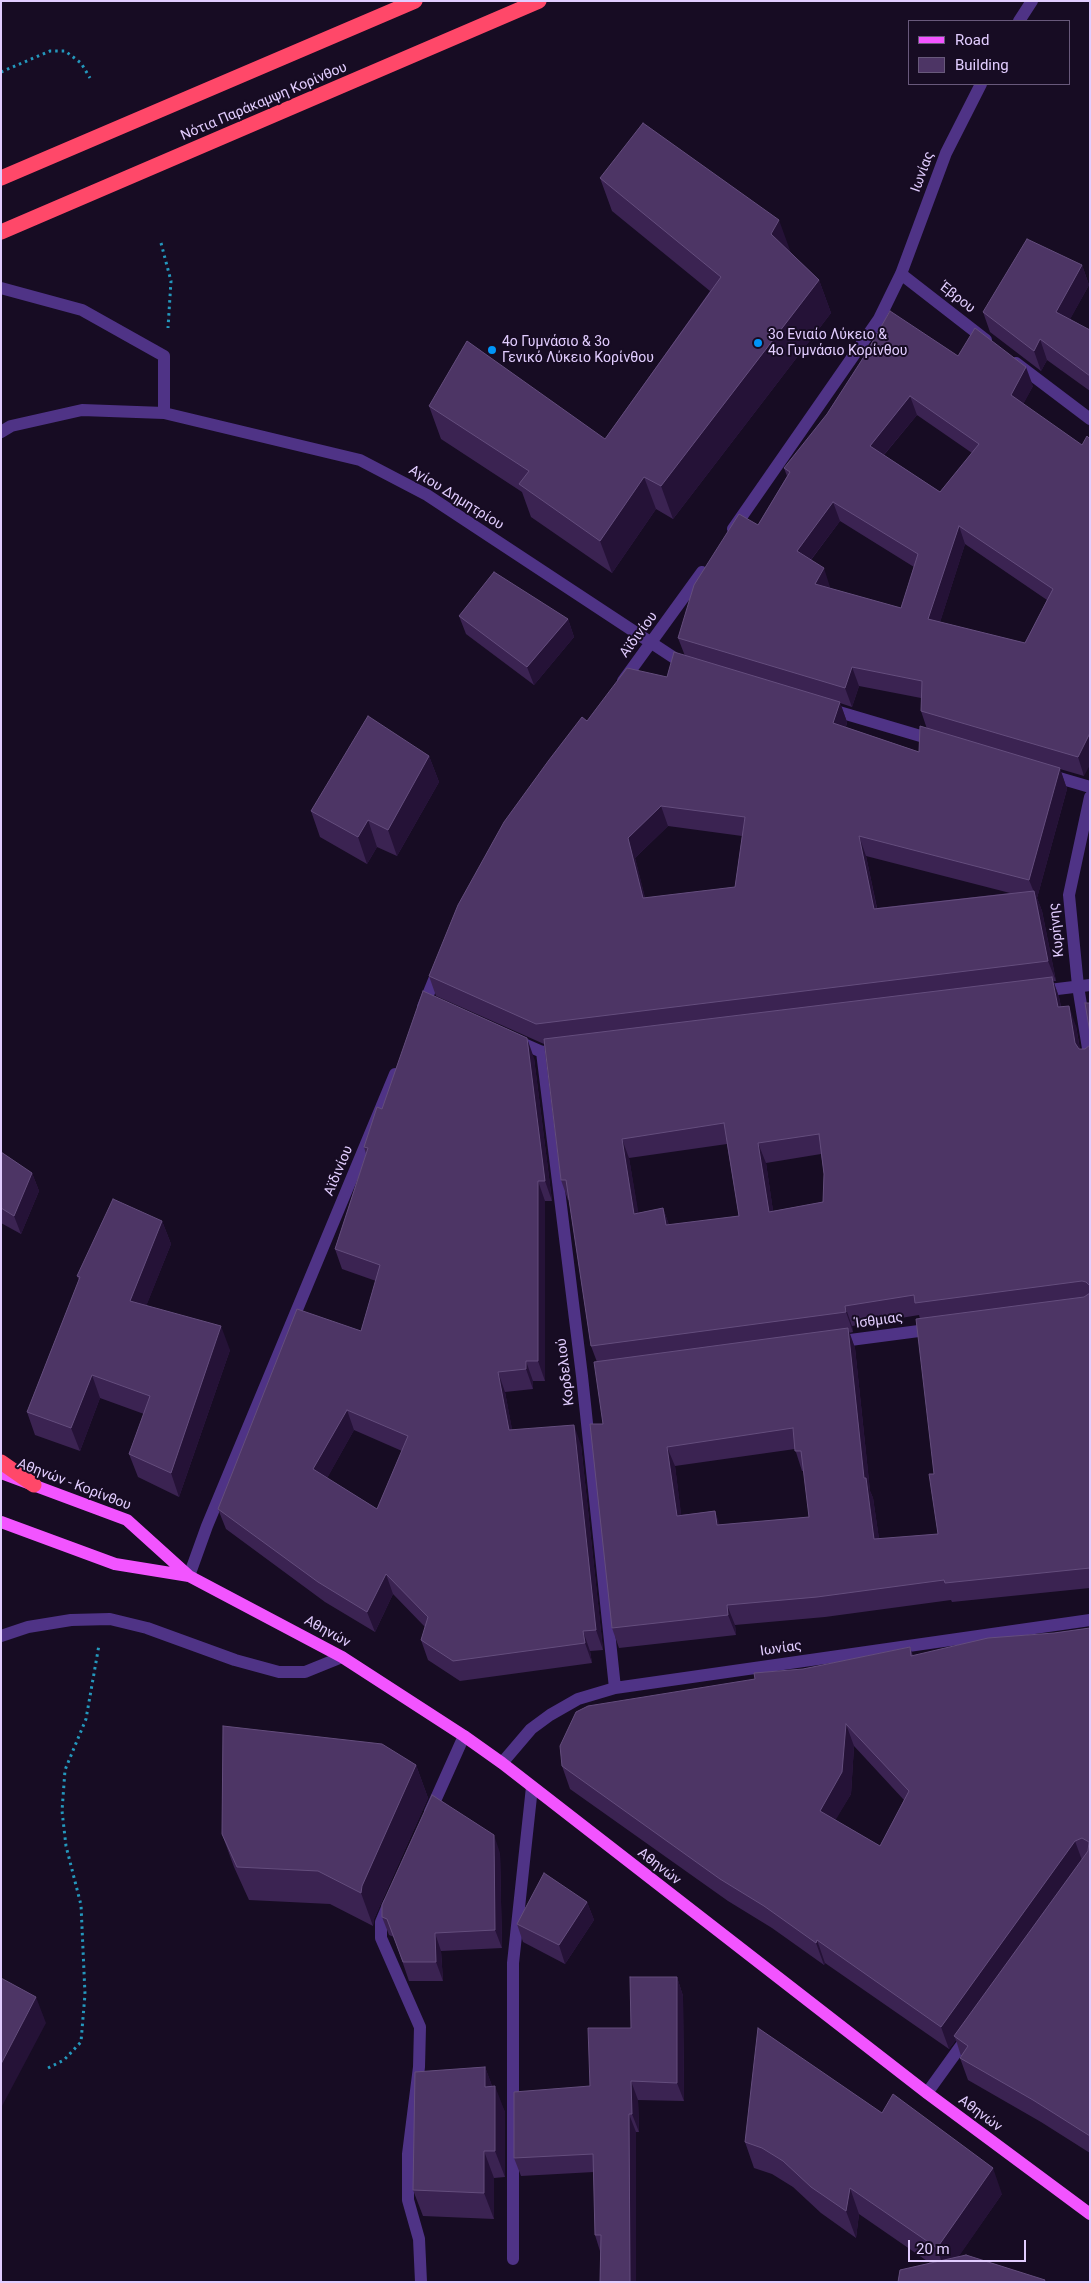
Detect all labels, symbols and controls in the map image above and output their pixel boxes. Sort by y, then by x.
legend [908,20,1071,85]
text: Road [955,31,989,49]
text: Building [955,56,1009,74]
street label: Νότια Παράκαμψη Κορίνθου [178,59,350,145]
street label: Ιωνίας [908,149,938,195]
street label: Έβρου [936,279,978,317]
place label: 3ο Ενιαίο Λύκειο & 4ο Γυμνάσιο Κορίνθου [768,327,907,360]
place label: 4ο Γυμνάσιο & 3ο Γενικό Λύκειο Κορίνθου [502,334,654,367]
marker: 3ο Ενιαίο Λύκειο & 4ο Γυμνάσιο Κορίνθου [752,337,764,349]
marker: 4ο Γυμνάσιο & 3ο Γενικό Λύκειο Κορίνθου [486,344,498,356]
street label: Αγίου Δημητρίου [406,462,506,534]
street label: Αϊδινίου [616,609,662,661]
street label: Κυρήνης [1046,902,1068,958]
street label: Αϊδινίου [321,1143,357,1199]
street label: Ίσθμιας [854,1309,904,1333]
street label: Κορδελιού [554,1337,578,1407]
street label: Αθηνών - Κορίνθου [15,1456,133,1514]
street label: Αθηνών [301,1612,353,1652]
street label: Ιωνίας [759,1638,803,1660]
street label: Αθηνών [634,1845,684,1889]
street label: Αθηνών [955,2092,1005,2136]
scale bar [911,2230,1028,2262]
text: 20 m [916,2240,950,2258]

